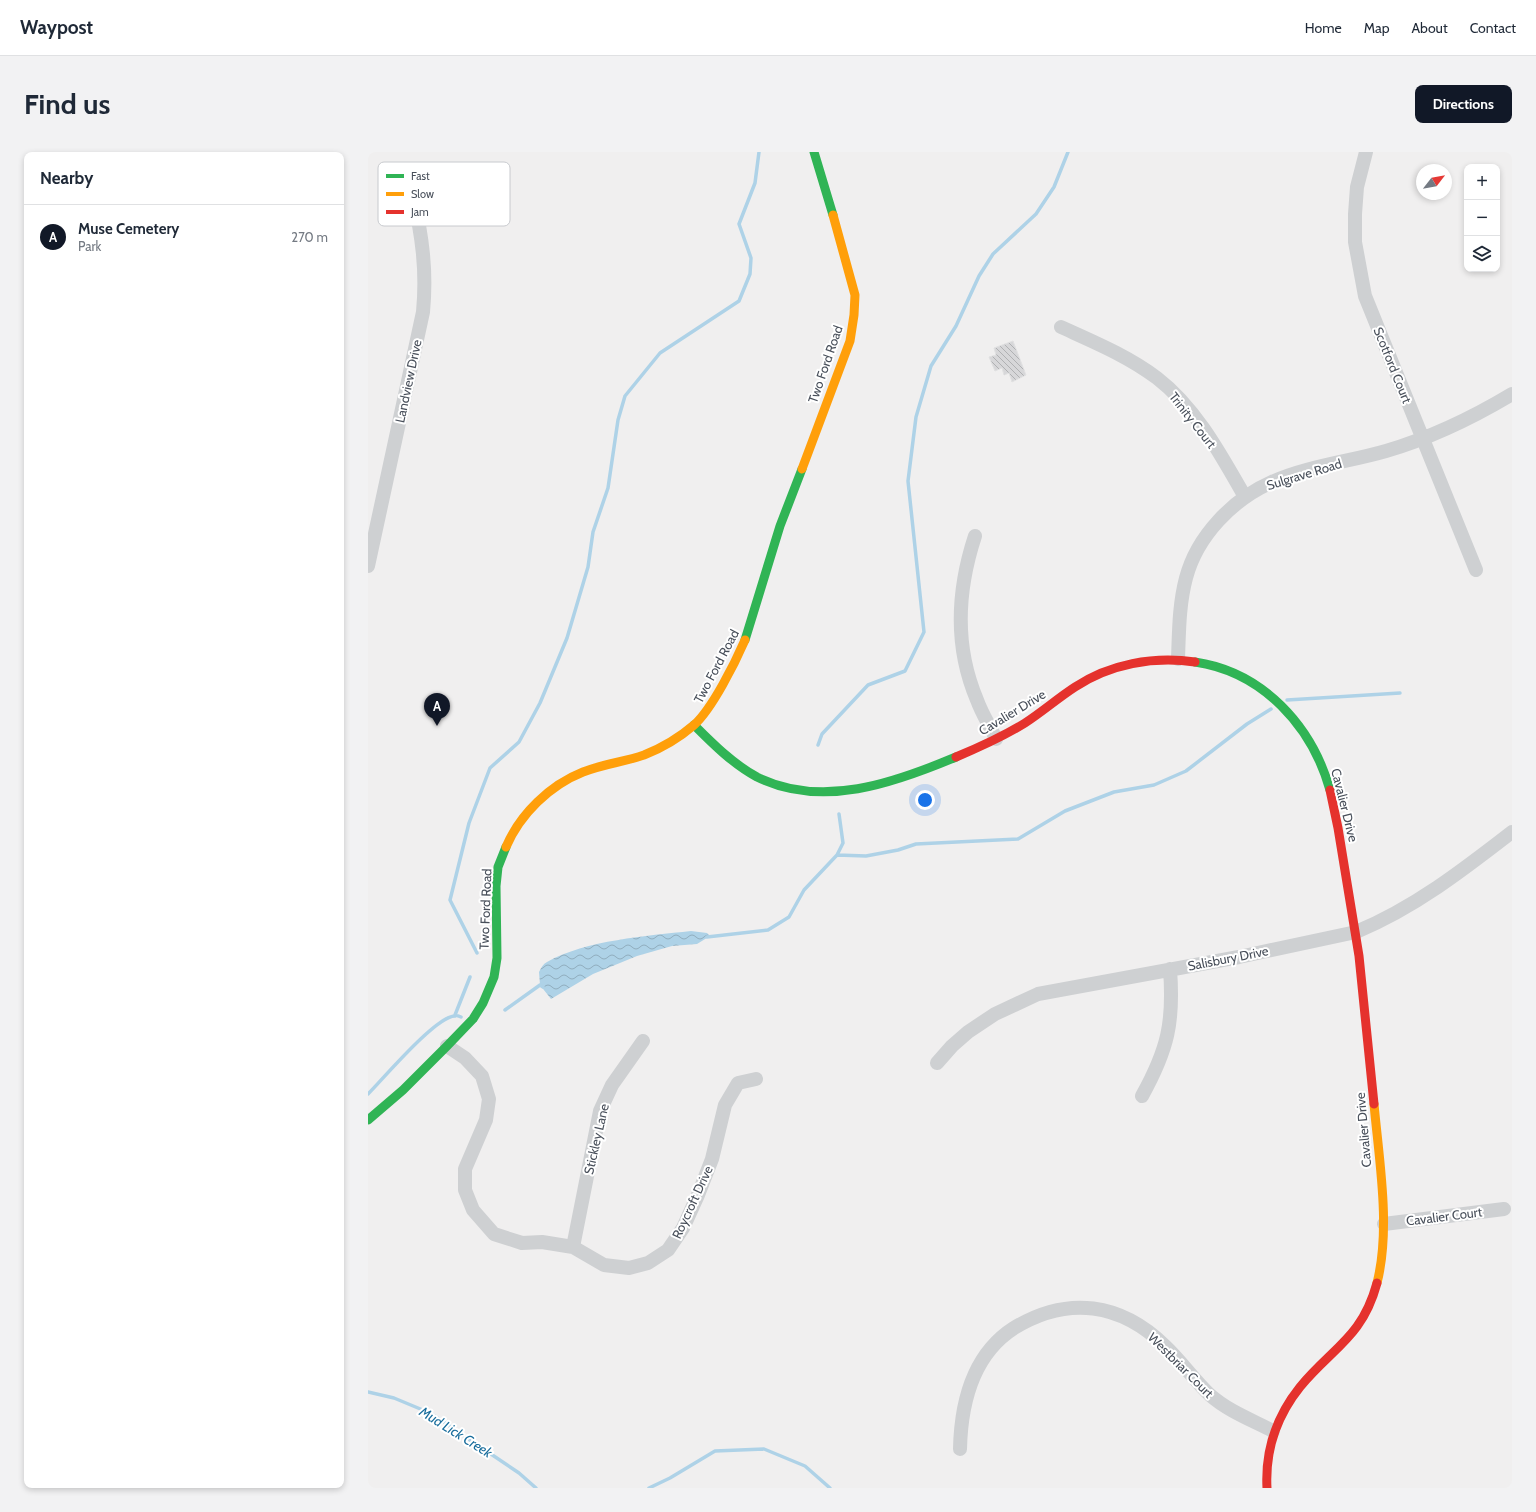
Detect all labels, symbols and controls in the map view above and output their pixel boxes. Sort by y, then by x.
text: Waypost [20,16,93,39]
text: Home [1305,19,1342,37]
text: Map [1364,19,1389,37]
text: About [1411,19,1448,37]
text: Contact [1470,19,1516,37]
button: Directions [1415,85,1512,123]
text: Find us [24,87,110,121]
legend [378,162,510,226]
north arrow [1416,164,1452,200]
map controls [1464,164,1500,272]
button: + [1464,164,1500,200]
text: Nearby [40,168,93,188]
text: Fast [411,169,430,183]
text: Slow [411,187,434,201]
button: − [1464,200,1500,236]
text: Jam [410,205,429,219]
text: Muse Cemetery [78,220,179,238]
text: A [49,229,57,245]
text: 270 m [291,229,328,245]
button: layers [1464,236,1500,272]
text: Park [78,238,101,254]
street label: Two Ford Road [804,323,846,405]
street label: Scotford Court [1370,325,1416,406]
street label: Landview Drive [391,338,425,424]
street label: Trinity Court [1166,389,1220,452]
street label: Sulgrave Road [1264,455,1344,493]
street label: Two Ford Road [690,626,742,706]
street label: Cavalier Drive [976,686,1049,738]
pin: A [424,693,450,726]
street label: Cavalier Drive [1328,767,1362,844]
your location [915,790,935,810]
street label: Two Ford Road [476,868,494,950]
street label: Salisbury Drive [1186,942,1270,974]
street label: Cavalier Drive [1352,1091,1374,1168]
street label: Stickley Lane [580,1102,612,1176]
street label: Roycroft Drive [668,1163,716,1241]
street label: Cavalier Court [1405,1203,1483,1229]
street label: Westbriar Court [1145,1329,1217,1401]
water label: Mud Lick Creek [415,1402,497,1462]

